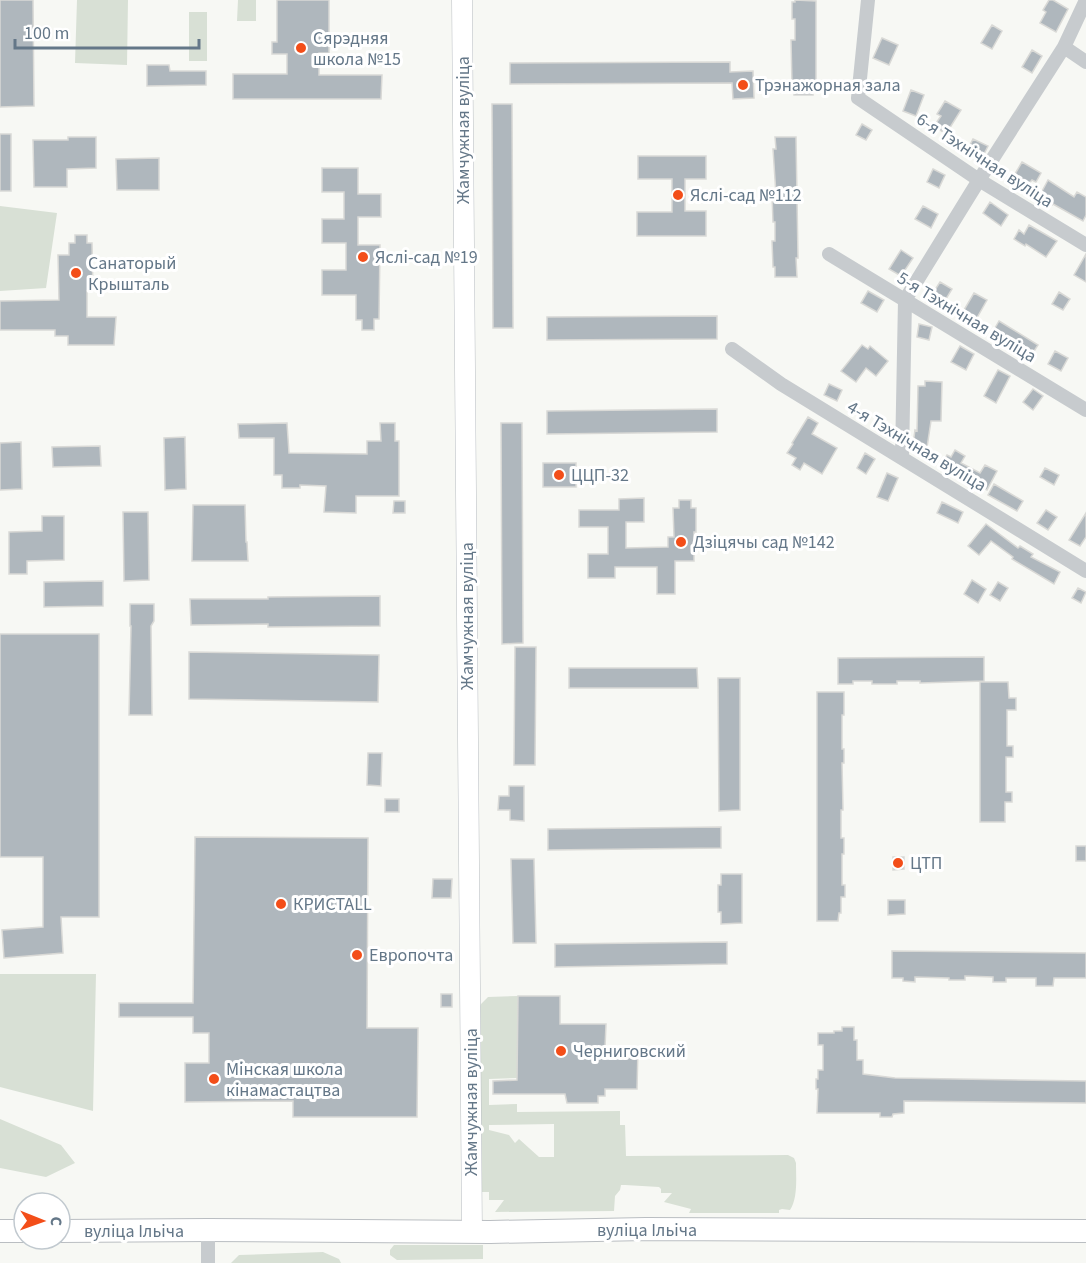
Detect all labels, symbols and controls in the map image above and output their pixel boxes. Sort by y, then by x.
scale bar [15,12,200,50]
text: 100 m [24,21,69,46]
place label: Сярэдняя школа №15 [313,26,401,72]
marker: Сярэдняя школа №15 [294,41,308,55]
street label: Жамчужная вуліца [451,56,476,204]
place label: Трэнажорная зала [755,73,901,98]
marker: Трэнажорная зала [736,78,750,92]
street label: 6-я Тэхнічная вуліца [912,107,1058,214]
place label: Яслі-сад №112 [690,183,802,208]
marker: Яслі-сад №112 [671,188,685,202]
place label: Яслі-сад №19 [375,245,478,270]
marker: Яслі-сад №19 [356,250,370,264]
place label: Санаторый Крышталь [88,251,176,297]
marker: Санаторый Крышталь [69,266,83,280]
street label: 5-я Тэхнічная вуліца [892,266,1041,369]
street label: 4-я Тэхнічная вуліца [842,395,991,498]
place label: ЦЦП-32 [571,463,629,488]
marker: ЦЦП-32 [552,468,566,482]
place label: Дзіцячы сад №142 [693,530,835,555]
marker: Дзіцячы сад №142 [674,535,688,549]
street label: Жамчужная вуліца [455,542,480,690]
place label: ЦТП [910,851,942,876]
marker: ЦТП [891,856,905,870]
place label: КРИСТАLL [293,892,372,917]
marker: КРИСТАLL [274,897,288,911]
place label: Европочта [369,943,453,968]
marker: Европочта [350,948,364,962]
street label: Жамчужная вуліца [459,1028,484,1176]
place label: Черниговский [573,1039,686,1064]
marker: Черниговский [554,1044,568,1058]
place label: Мінская школа кінамастацтва [226,1057,343,1103]
marker: Мінская школа кінамастацтва [207,1072,221,1086]
north arrow [12,1191,72,1251]
text: С [45,1216,67,1226]
street label: вуліца Ільіча [597,1218,697,1243]
street label: вуліца Ільіча [84,1219,184,1244]

